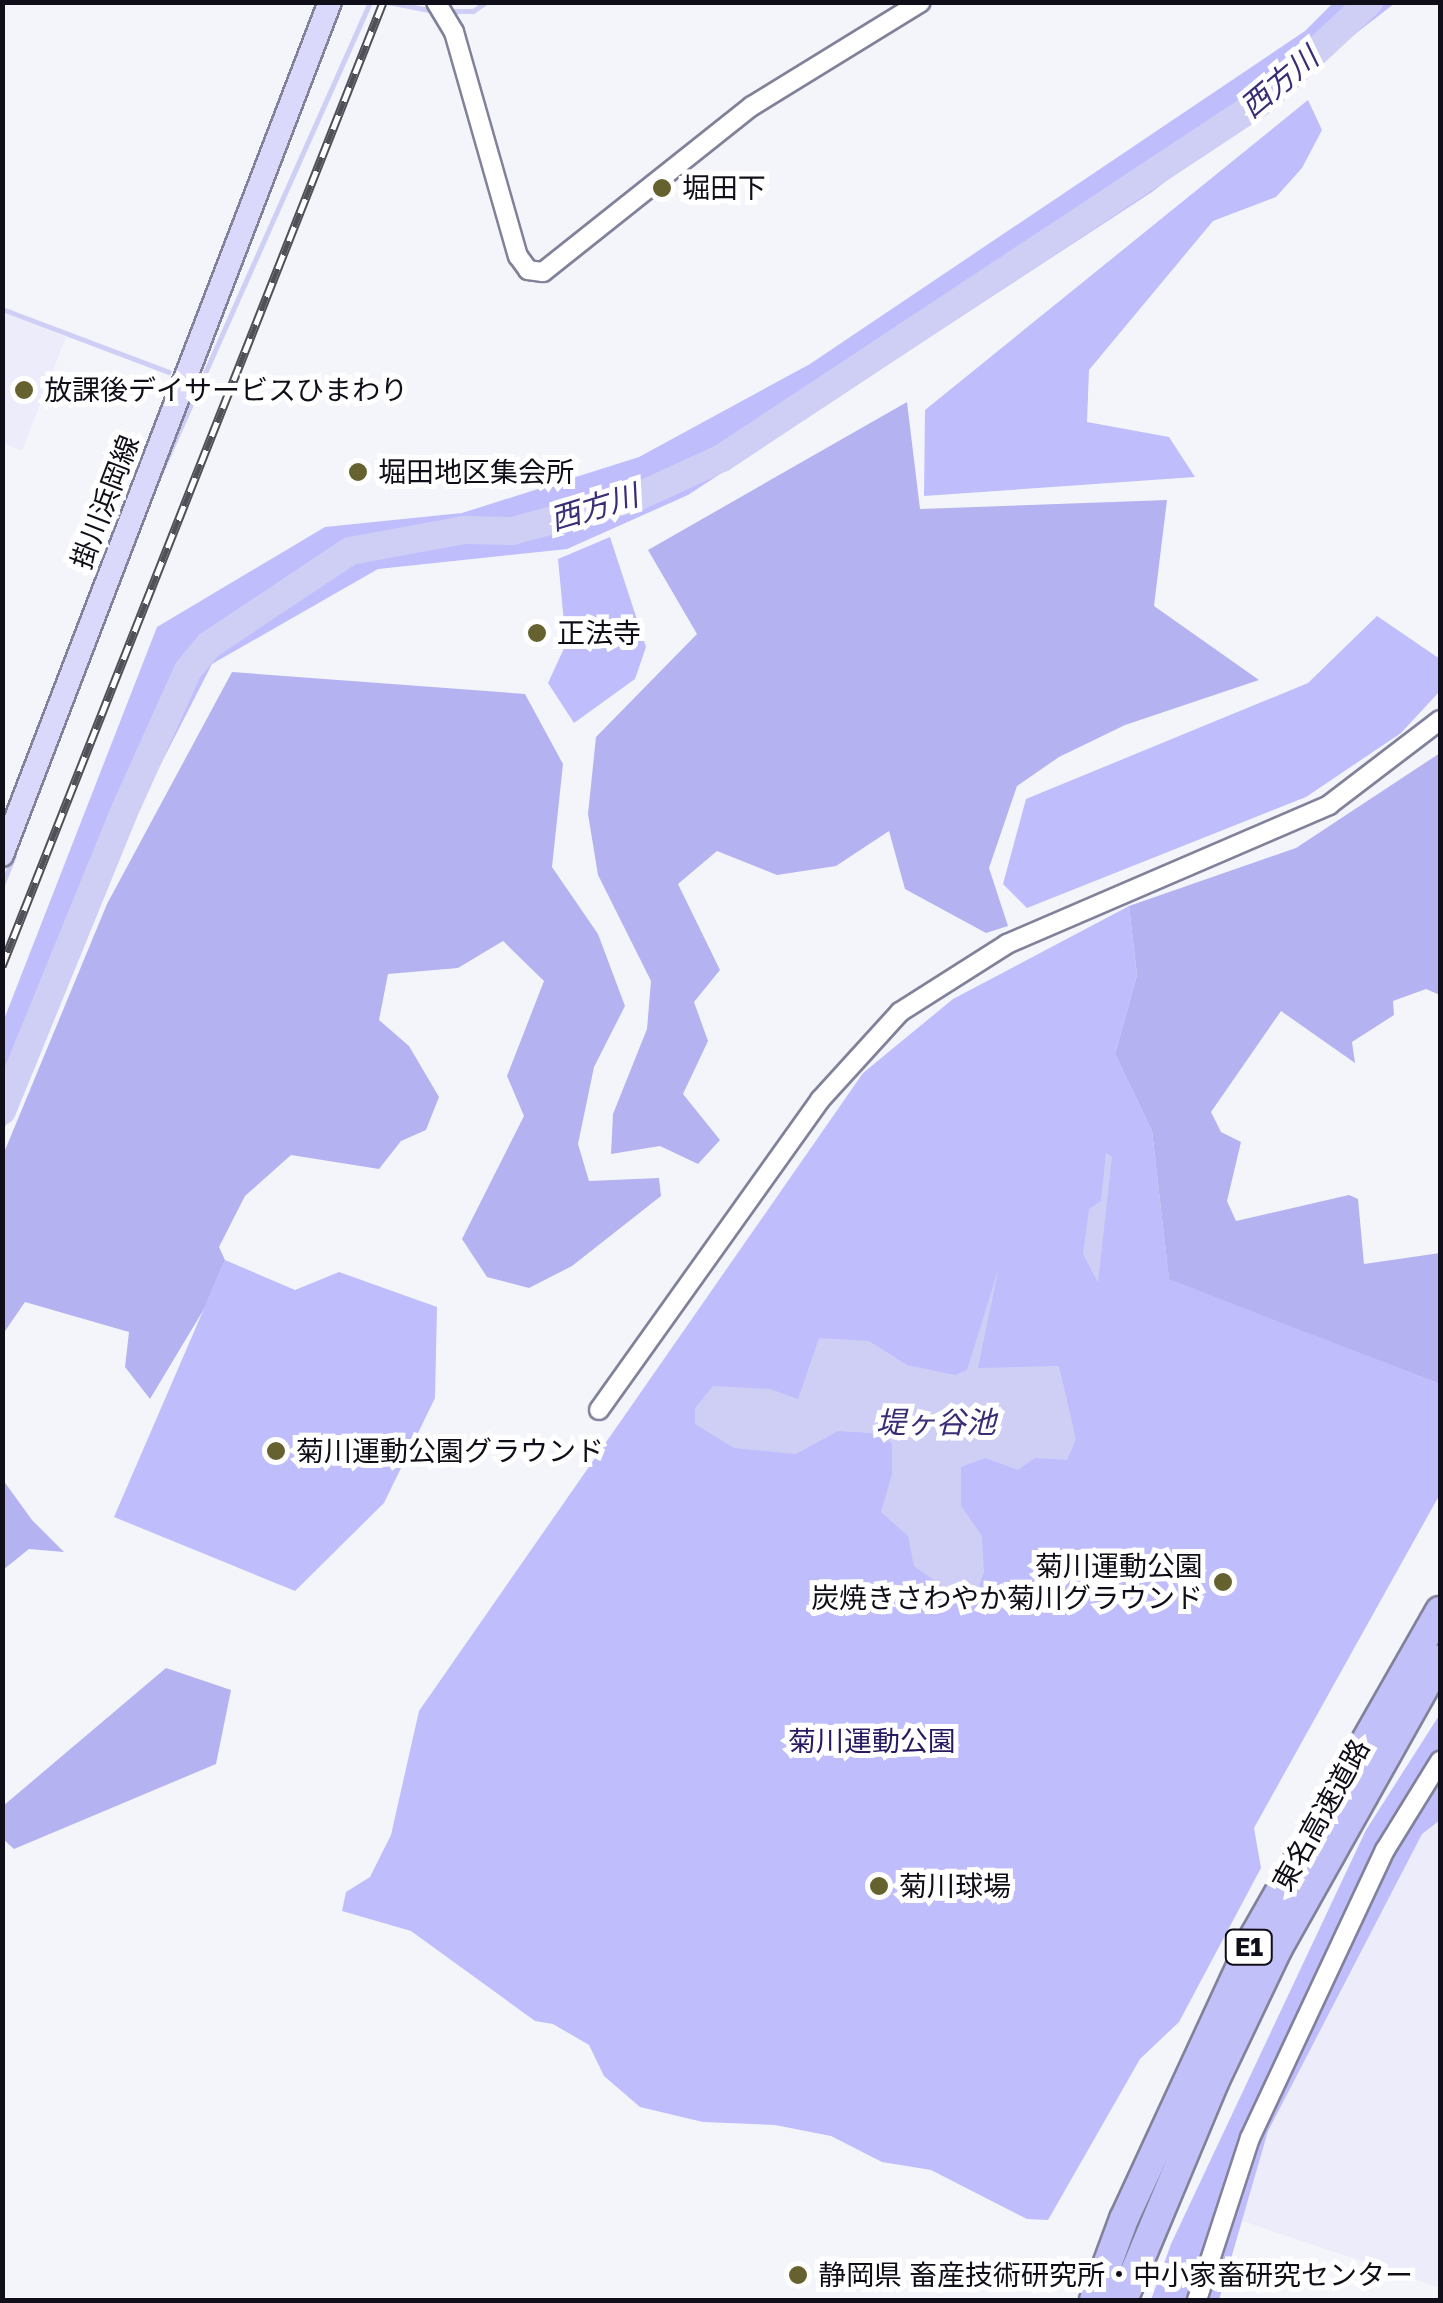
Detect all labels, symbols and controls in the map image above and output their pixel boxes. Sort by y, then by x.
water label: 西方川 [1233,39,1325,125]
place label: 堀田下 [682,171,766,205]
marker: 堀田下 [651,177,673,199]
place label: 放課後デイサービスひまわり [44,373,408,407]
marker: 放課後デイサービスひまわり [13,379,35,401]
street label: 掛川浜岡線 [64,431,146,573]
place label: 堀田地区集会所 [378,455,574,489]
marker: 堀田地区集会所 [347,461,369,483]
water label: 西方川 [546,477,642,537]
place label: 正法寺 [557,616,641,650]
marker: 正法寺 [526,622,548,644]
water label: 堤ヶ谷池 [876,1404,996,1440]
place label: 菊川運動公園グラウンド [296,1434,604,1468]
marker: 菊川運動公園グラウンド [265,1440,287,1462]
place label: 菊川運動公園 炭焼きさわやか菊川グラウンド [811,1549,1203,1615]
marker: 菊川運動公園 炭焼きさわやか菊川グラウンド [1212,1571,1234,1593]
park label: 菊川運動公園 [788,1724,956,1758]
street label: 東名高速道路 [1266,1733,1376,1897]
place label: 菊川球場 [899,1869,1011,1903]
marker: 菊川球場 [868,1875,890,1897]
road number: E1 [1224,1927,1274,1967]
place label: 静岡県 畜産技術研究所・中小家畜研究センター [818,2258,1413,2292]
marker: 静岡県 畜産技術研究所・中小家畜研究センター [787,2264,809,2286]

